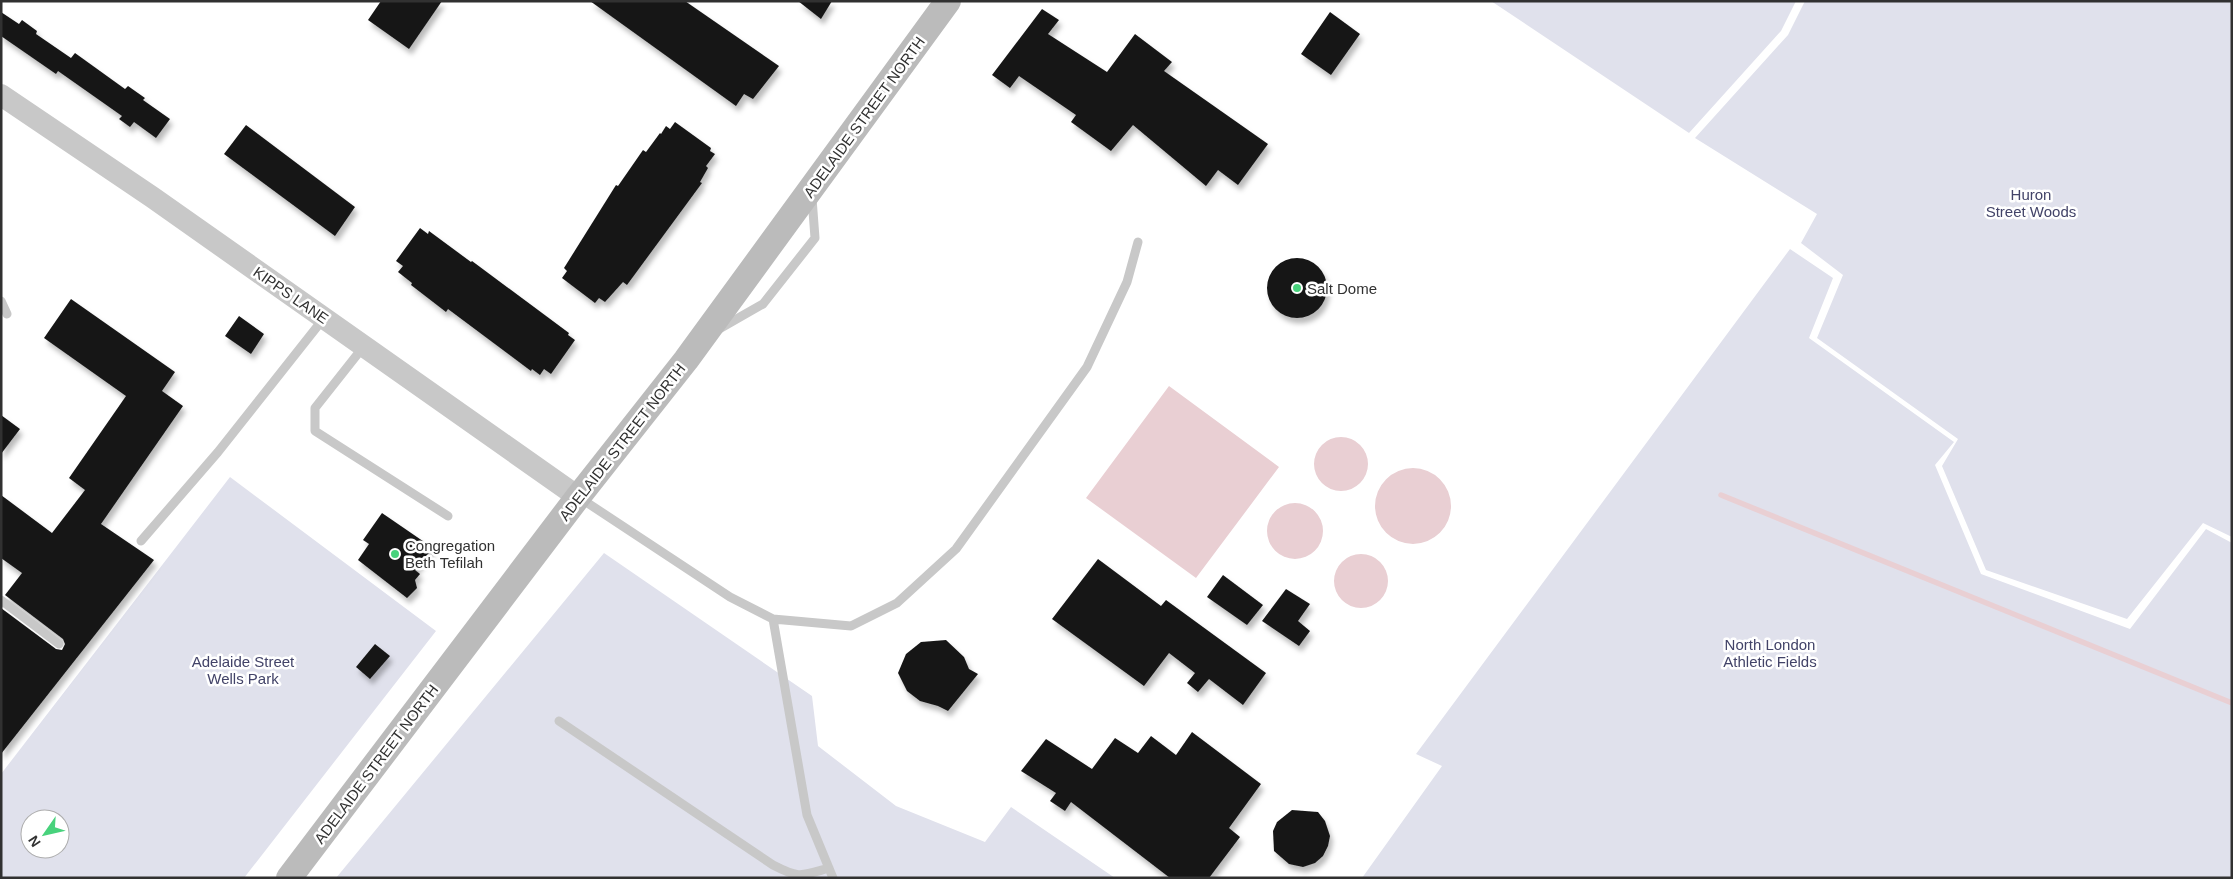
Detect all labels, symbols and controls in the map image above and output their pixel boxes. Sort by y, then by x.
street label: ADELAIDE STREET NORTH [800,33,928,201]
park label: Huron Street Woods [1986,186,2076,220]
street label: KIPPS LANE [250,263,332,327]
place label: Salt Dome [1307,280,1377,297]
marker: Salt Dome [1291,282,1303,294]
street label: ADELAIDE STREET NORTH [555,360,689,524]
place label: Congregation Beth Tefilah [405,537,495,571]
marker: Congregation Beth Tefilah [389,548,401,560]
park label: North London Athletic Fields [1723,636,1817,670]
park label: Adelaide Street Wells Park [192,653,295,687]
street label: ADELAIDE STREET NORTH [311,681,441,847]
north arrow [20,809,70,859]
text: N [25,833,44,850]

